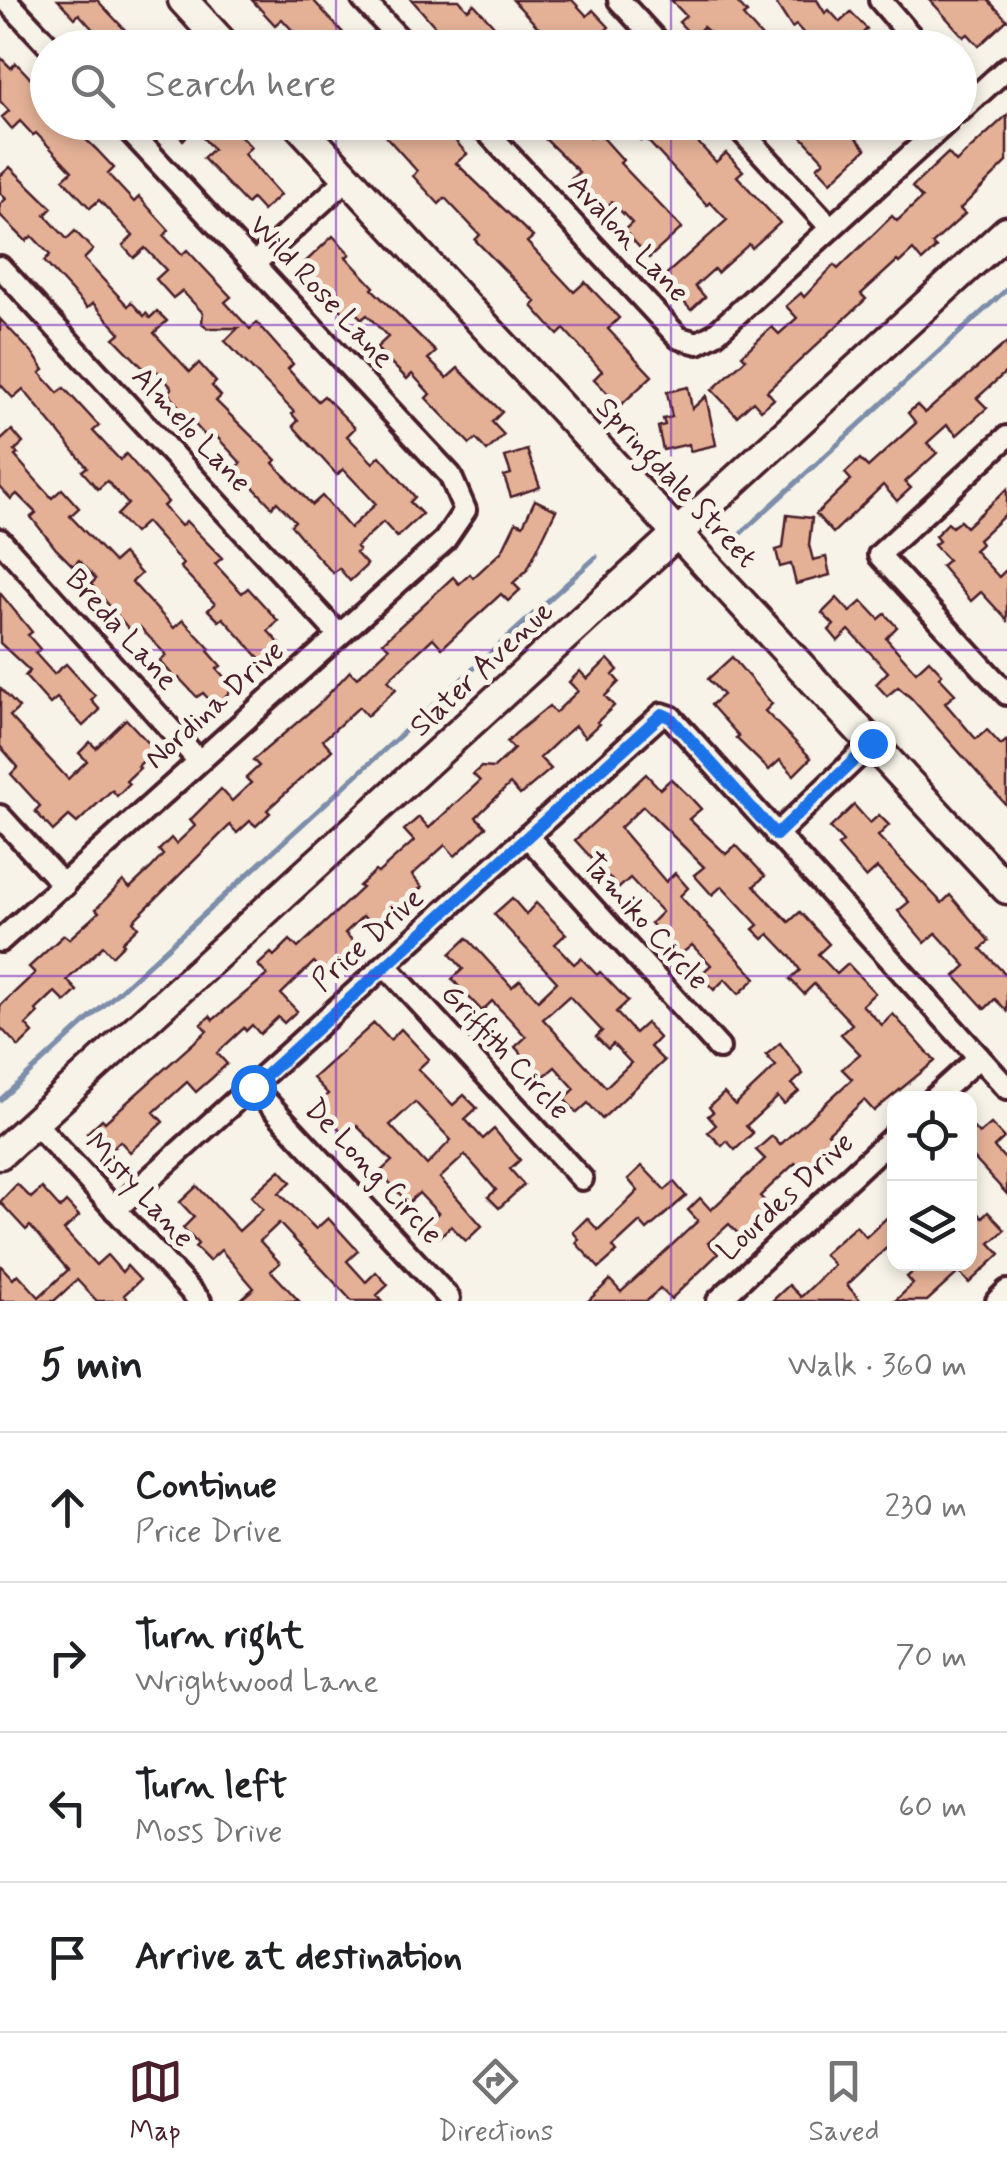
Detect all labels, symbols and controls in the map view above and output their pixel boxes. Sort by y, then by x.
search box [30,30,977,140]
icon: search [65,58,120,113]
text: Search here [145,61,336,110]
street label: Avalon Lane [559,167,697,311]
street label: Wild Rose Lane [240,207,402,377]
street label: Almelo Lane [122,358,260,502]
street label: Springdale Street [584,389,765,579]
street label: Breda Lane [56,561,186,699]
street label: Slater Avenue [402,592,562,746]
street label: Nordina Drive [137,632,293,778]
route end [850,721,896,767]
street label: Tamiko Circle [573,845,717,999]
street label: Price Drive [304,879,432,1001]
street label: Griffith Circle [432,975,578,1129]
route start [231,1065,277,1111]
street label: De Long Circle [295,1091,451,1253]
map controls [887,1091,977,1271]
button: locate [887,1091,977,1181]
street label: Lourdes Drive [709,1124,863,1270]
street label: Misty Lane [76,1125,202,1257]
button: layers [887,1181,977,1271]
text: 5 min [40,1339,143,1394]
text: Walk · 360 m [788,1345,967,1387]
text: Continue [135,1462,277,1511]
icon: ahead [40,1480,95,1535]
text: 230 m [884,1486,967,1528]
text: Price Drive [135,1511,282,1553]
text: Turn right [135,1612,304,1661]
icon: right [40,1630,95,1685]
text: 70 m [895,1636,967,1678]
text: Wrightwood Lane [135,1661,379,1703]
text: Turn left [135,1762,287,1811]
icon: left [40,1780,95,1835]
text: 60 m [898,1786,967,1828]
text: Moss Drive [135,1811,283,1853]
icon: arrive [40,1930,95,1985]
text: Arrive at destination [135,1933,462,1982]
tab: Map [128,2054,183,2151]
tab: Directions [438,2054,553,2151]
tab: Saved [809,2054,879,2151]

